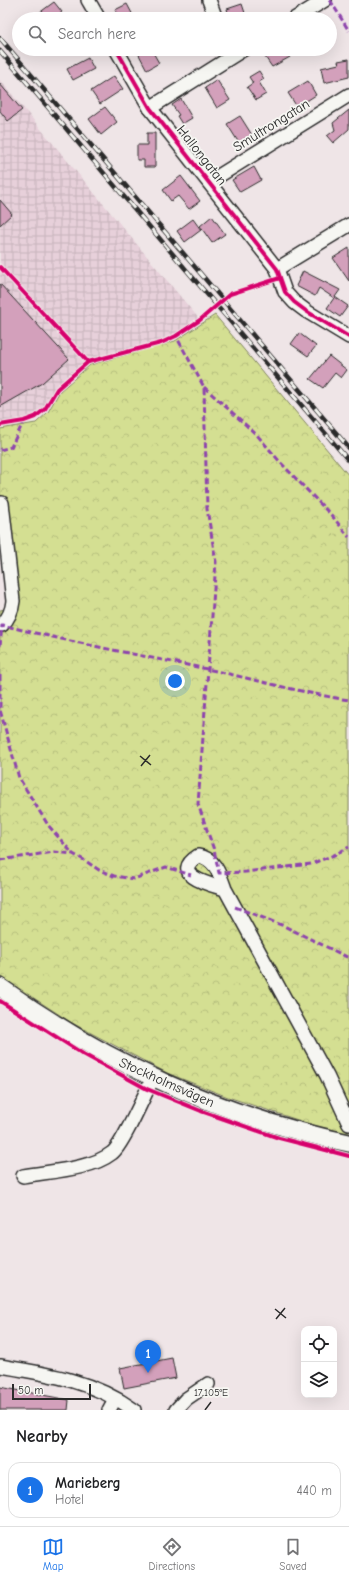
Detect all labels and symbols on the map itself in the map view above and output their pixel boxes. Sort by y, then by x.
street label: Smultrongatan [230,95,313,156]
street label: Hallongatan [173,122,230,189]
your location [165,671,185,691]
street label: Stockholmsvägen [116,1054,217,1111]
pin: 1 [135,1340,161,1373]
scale bar [12,1382,91,1401]
text: 17.105°E [194,1387,228,1399]

